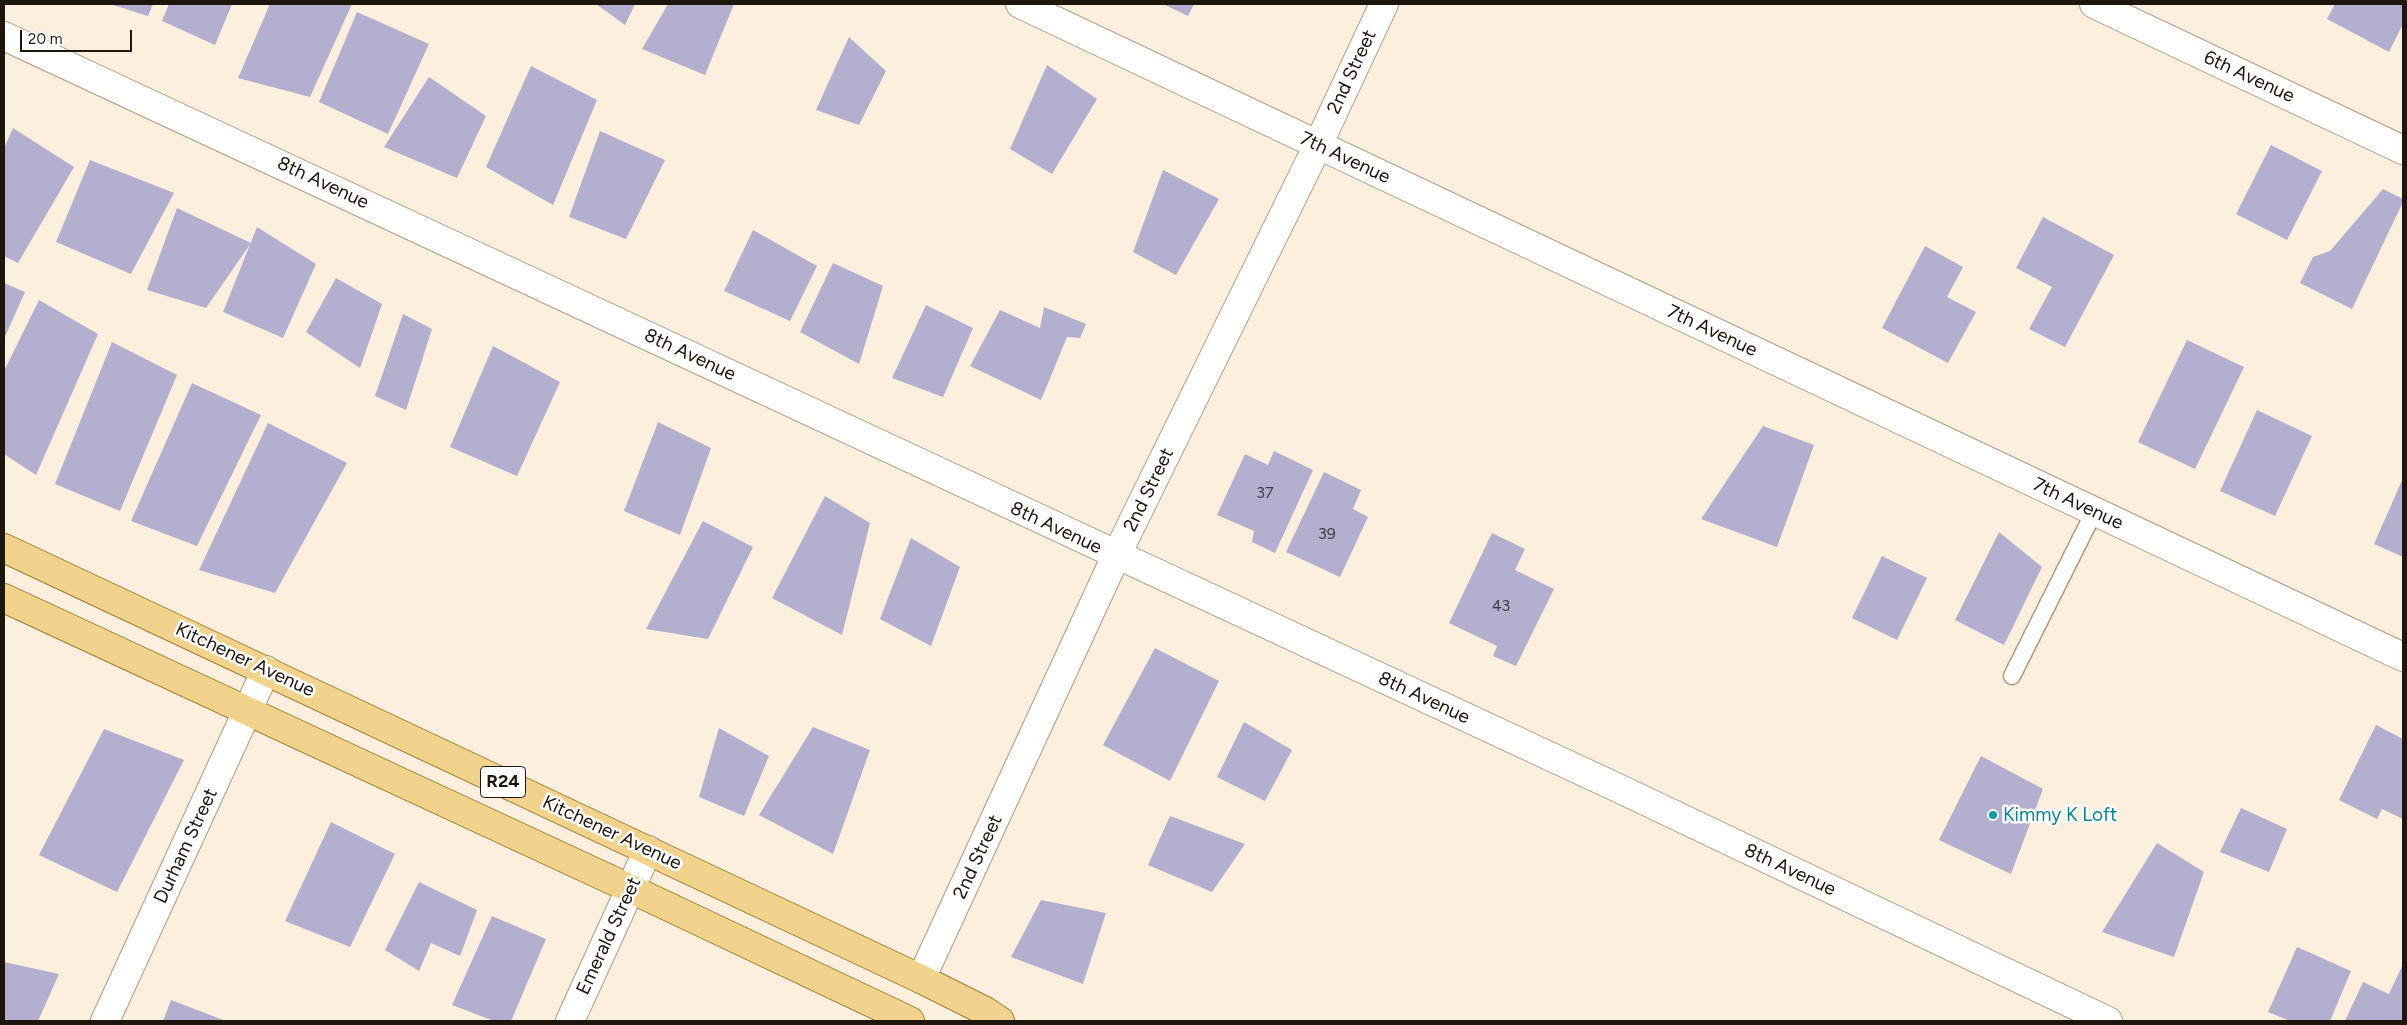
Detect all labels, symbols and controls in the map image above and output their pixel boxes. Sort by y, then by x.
scale bar [22,20,135,52]
street label: 2nd Street [1323,26,1381,118]
text: 20 m [28,30,62,48]
street label: 6th Avenue [2200,46,2298,108]
street label: 7th Avenue [1296,127,1394,189]
street label: 8th Avenue [274,152,372,214]
street label: 7th Avenue [1663,300,1761,362]
street label: 8th Avenue [641,324,739,386]
street label: 2nd Street [1119,444,1179,536]
street label: 7th Avenue [2029,473,2127,535]
house number: 37 [1256,483,1274,503]
street label: 8th Avenue [1007,497,1105,559]
house number: 39 [1318,524,1336,544]
house number: 43 [1492,596,1510,616]
street label: Kitchener Avenue [172,618,318,702]
street label: 8th Avenue [1375,667,1473,729]
road number: R24 [480,766,526,798]
street label: Durham Street [149,785,223,907]
street label: Kitchener Avenue [539,791,685,875]
place label: Kimmy K Loft [2003,804,2117,826]
marker: Kimmy K Loft [1987,809,1999,821]
street label: 2nd Street [949,811,1007,903]
street label: 8th Avenue [1741,839,1839,901]
street label: Emerald Street [572,874,646,998]

